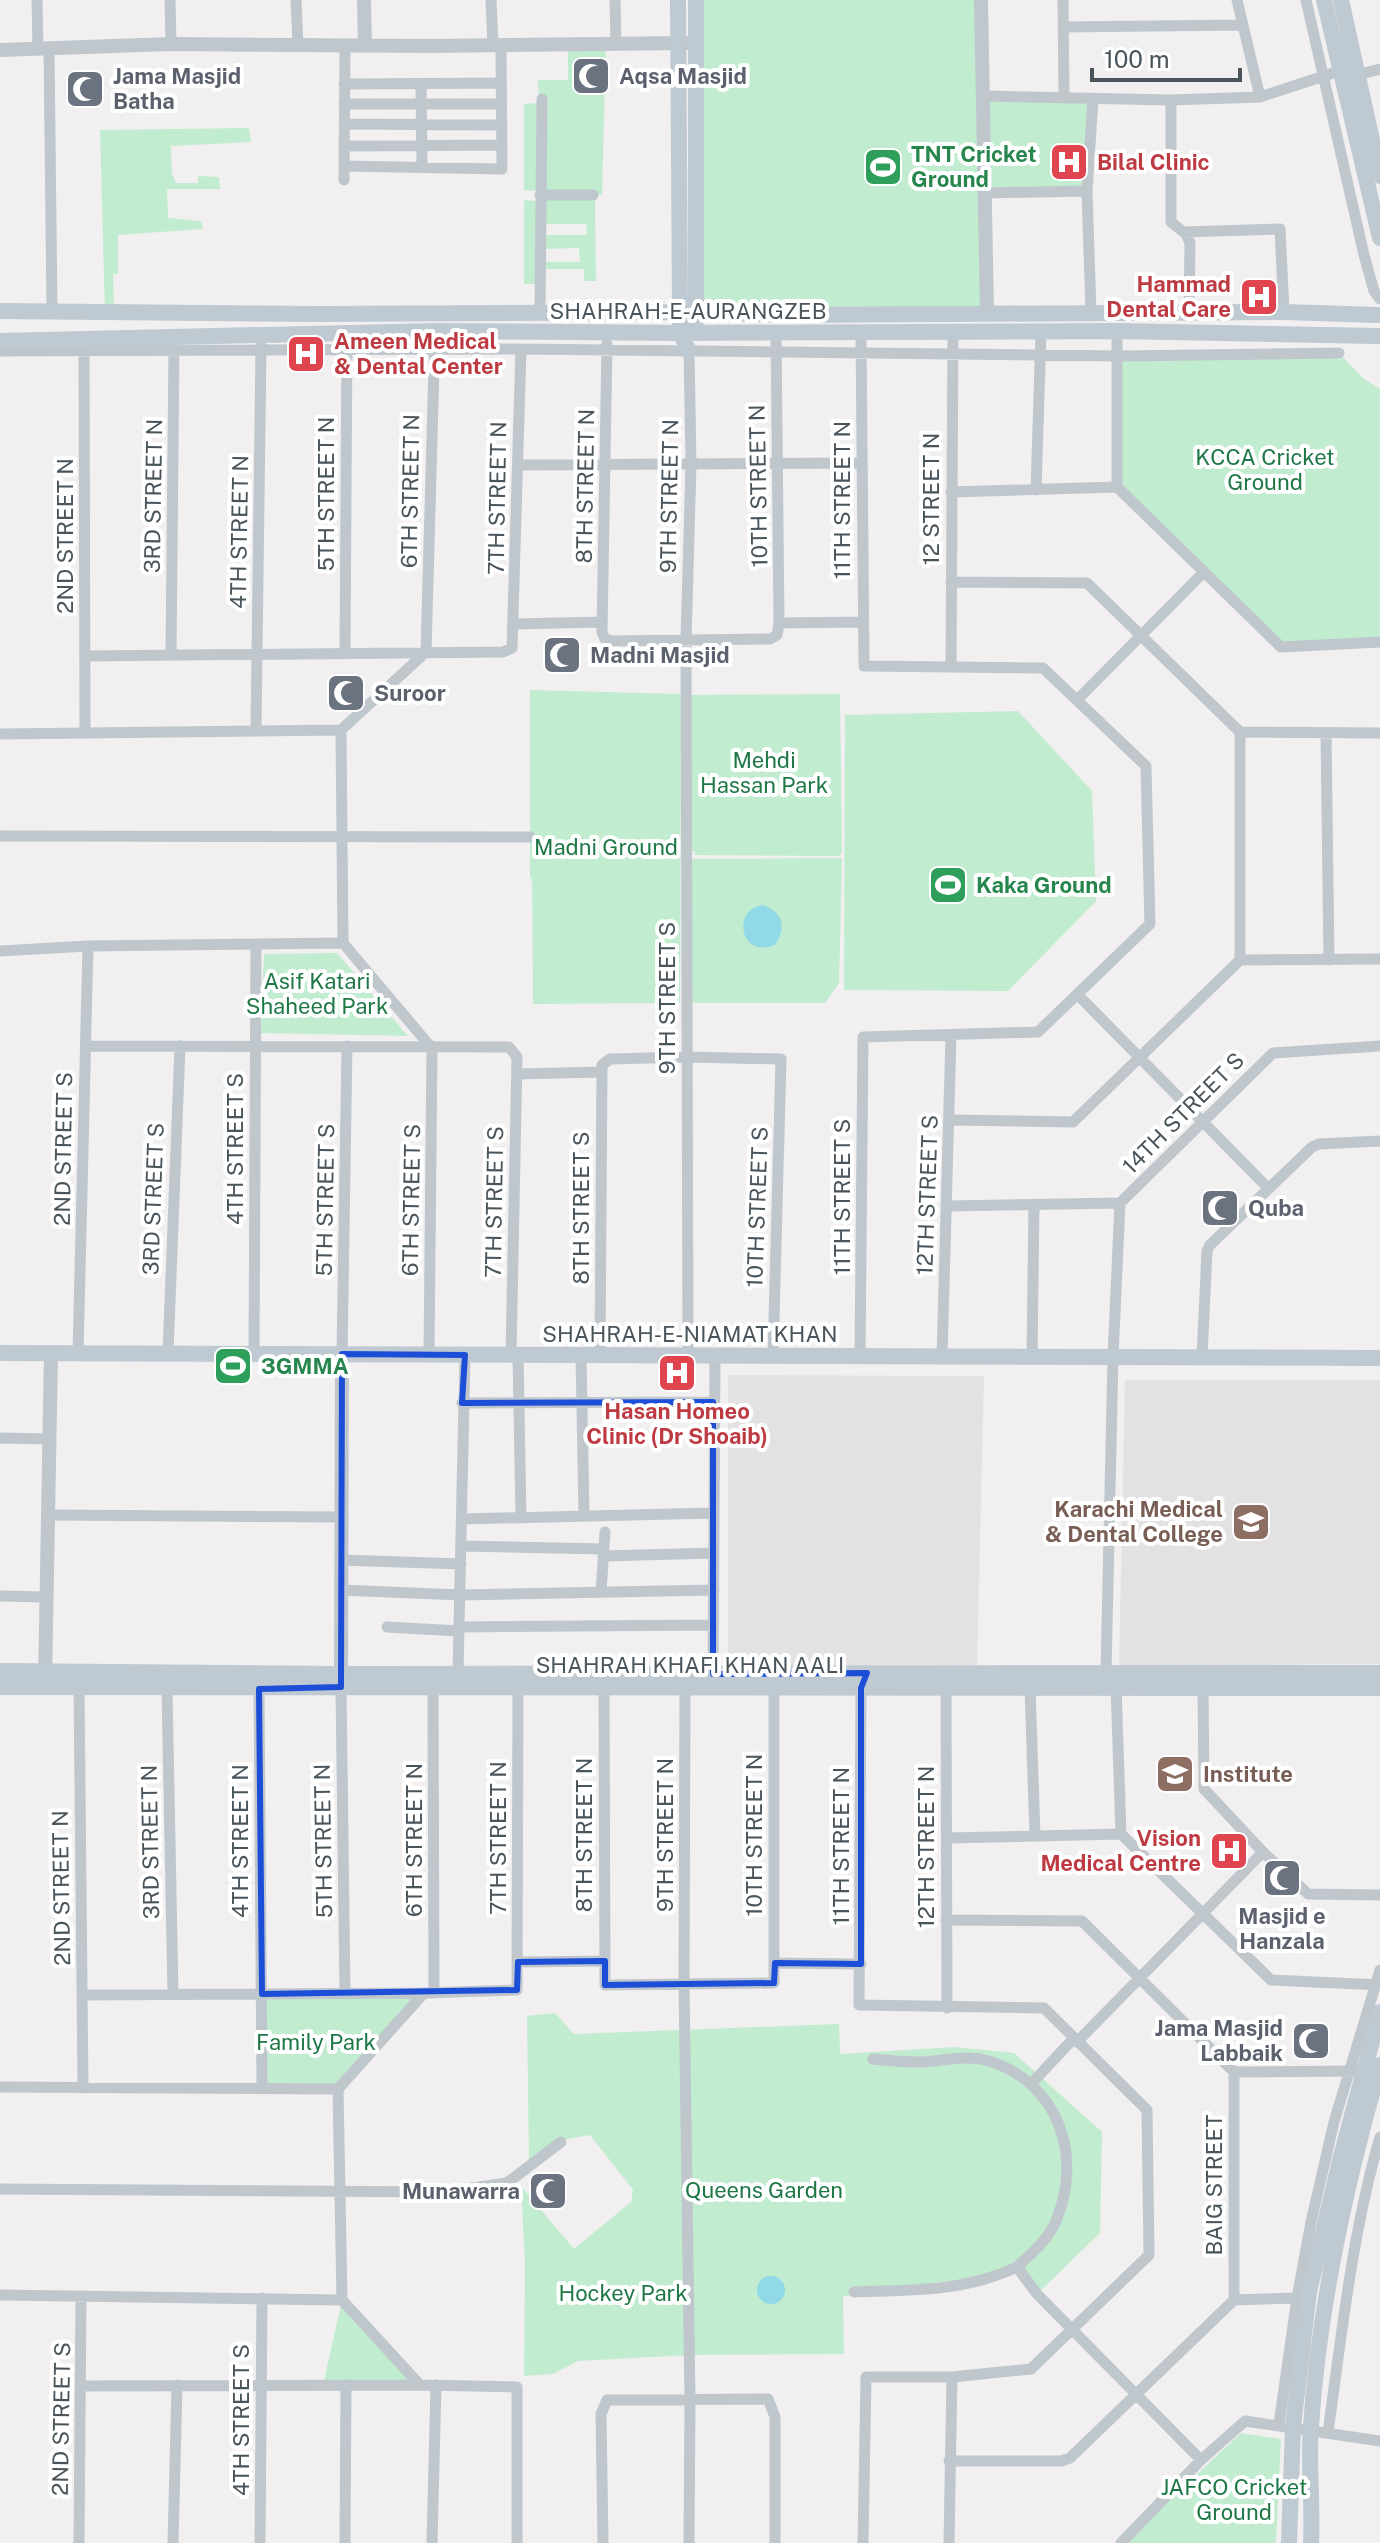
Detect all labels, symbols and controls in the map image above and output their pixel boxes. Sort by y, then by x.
scale bar [1092,32,1240,82]
text: 100 m [1104,45,1170,73]
mosque icon: Aqsa Masjid [570,55,612,97]
place label: Jama Masjid Batha [113,63,241,114]
place label: Aqsa Masjid [619,63,747,89]
mosque icon: Jama Masjid Batha [64,68,106,110]
place label: TNT Cricket Ground [911,141,1037,192]
hospital icon: Bilal Clinic [1048,141,1090,183]
sports icon: TNT Cricket Ground [862,146,904,188]
place label: Bilal Clinic [1097,149,1210,175]
place label: Hammad Dental Care [1106,271,1231,322]
hospital icon: Hammad Dental Care [1238,276,1280,318]
street label: SHAHRAH-E-AURANGZEB [550,298,826,324]
place label: Ameen Medical & Dental Center [334,328,503,379]
hospital icon: Ameen Medical & Dental Center [285,333,327,375]
street label: 10TH STREET N [744,404,772,568]
street label: 8TH STREET N [571,408,599,564]
street label: 6TH STREET N [396,414,424,568]
street label: 5TH STREET N [313,417,339,571]
street label: 3RD STREET N [139,419,167,573]
street label: 9TH STREET N [655,419,683,573]
street label: 7TH STREET N [483,421,511,575]
street label: 11TH STREET N [829,421,855,579]
street label: 12 STREET N [918,433,944,565]
park label: KCCA Cricket Ground [1195,444,1335,495]
street label: 4TH STREET N [225,455,253,609]
street label: 2ND STREET N [52,458,78,614]
mosque icon: Madni Masjid [541,634,583,676]
place label: Madni Masjid [590,642,730,668]
mosque icon: Suroor [325,672,367,714]
place label: Suroor [374,680,446,706]
park label: Mehdi Hassan Park [700,747,828,798]
park label: Madni Ground [534,834,678,860]
sports icon: Kaka Ground [927,864,969,906]
place label: Kaka Ground [976,872,1112,898]
street label: 9TH STREET S [654,922,680,1074]
park label: Asif Katari Shaheed Park [246,968,388,1019]
street label: 14TH STREET S [1117,1047,1249,1179]
street label: 2ND STREET S [49,1072,77,1226]
street label: 4TH STREET S [222,1073,248,1225]
street label: 12TH STREET S [911,1114,943,1276]
street label: 11TH STREET S [829,1119,855,1275]
street label: 3RD STREET S [137,1122,169,1276]
street label: 5TH STREET S [311,1123,339,1277]
street label: 6TH STREET S [397,1124,425,1276]
street label: 7TH STREET S [480,1126,508,1278]
street label: 10TH STREET S [741,1126,773,1288]
street label: 8TH STREET S [568,1132,594,1284]
mosque icon: Quba [1199,1187,1241,1229]
place label: Quba [1248,1195,1304,1221]
street label: SHAHRAH-E-NIAMAT KHAN [542,1321,838,1347]
sports icon: 3GMMA [212,1345,254,1387]
hospital icon: Hasan Homeo Clinic (Dr Shoaib) [656,1352,698,1394]
place label: 3GMMA [261,1353,349,1379]
place label: Hasan Homeo Clinic (Dr Shoaib) [586,1398,768,1449]
place label: Karachi Medical & Dental College [1045,1496,1223,1547]
school or university icon: Karachi Medical & Dental College [1230,1501,1272,1543]
street label: SHAHRAH KHAFI KHAN AALI [536,1652,844,1678]
school or university icon: Institute [1154,1753,1196,1795]
street label: 10TH STREET N [741,1754,767,1916]
street label: 8TH STREET N [571,1758,597,1912]
street label: 9TH STREET N [652,1758,678,1912]
street label: 7TH STREET N [485,1761,511,1915]
place label: Institute [1203,1761,1293,1787]
street label: 6TH STREET N [401,1763,427,1917]
street label: 4TH STREET N [227,1764,253,1918]
street label: 5TH STREET N [309,1764,337,1918]
street label: 3RD STREET N [136,1765,164,1919]
street label: 12TH STREET N [913,1766,939,1928]
street label: 11TH STREET N [828,1767,854,1925]
street label: 2ND STREET N [47,1810,75,1966]
place label: Vision Medical Centre [1040,1825,1201,1876]
hospital icon: Vision Medical Centre [1208,1830,1250,1872]
mosque icon: Masjid e Hanzala [1261,1857,1303,1899]
place label: Masjid e Hanzala [1238,1903,1326,1954]
place label: Jama Masjid Labbaik [1155,2015,1283,2066]
mosque icon: Jama Masjid Labbaik [1290,2020,1332,2062]
park label: Family Park [256,2029,376,2055]
street label: BAIG STREET [1201,2114,1227,2256]
mosque icon: Munawarra [527,2170,569,2212]
park label: Queens Garden [685,2177,843,2203]
place label: Munawarra [402,2178,520,2204]
park label: Hockey Park [558,2280,688,2306]
street label: 2ND STREET S [47,2342,75,2496]
street label: 4TH STREET S [228,2344,254,2496]
park label: JAFCO Cricket Ground [1161,2474,1307,2525]

